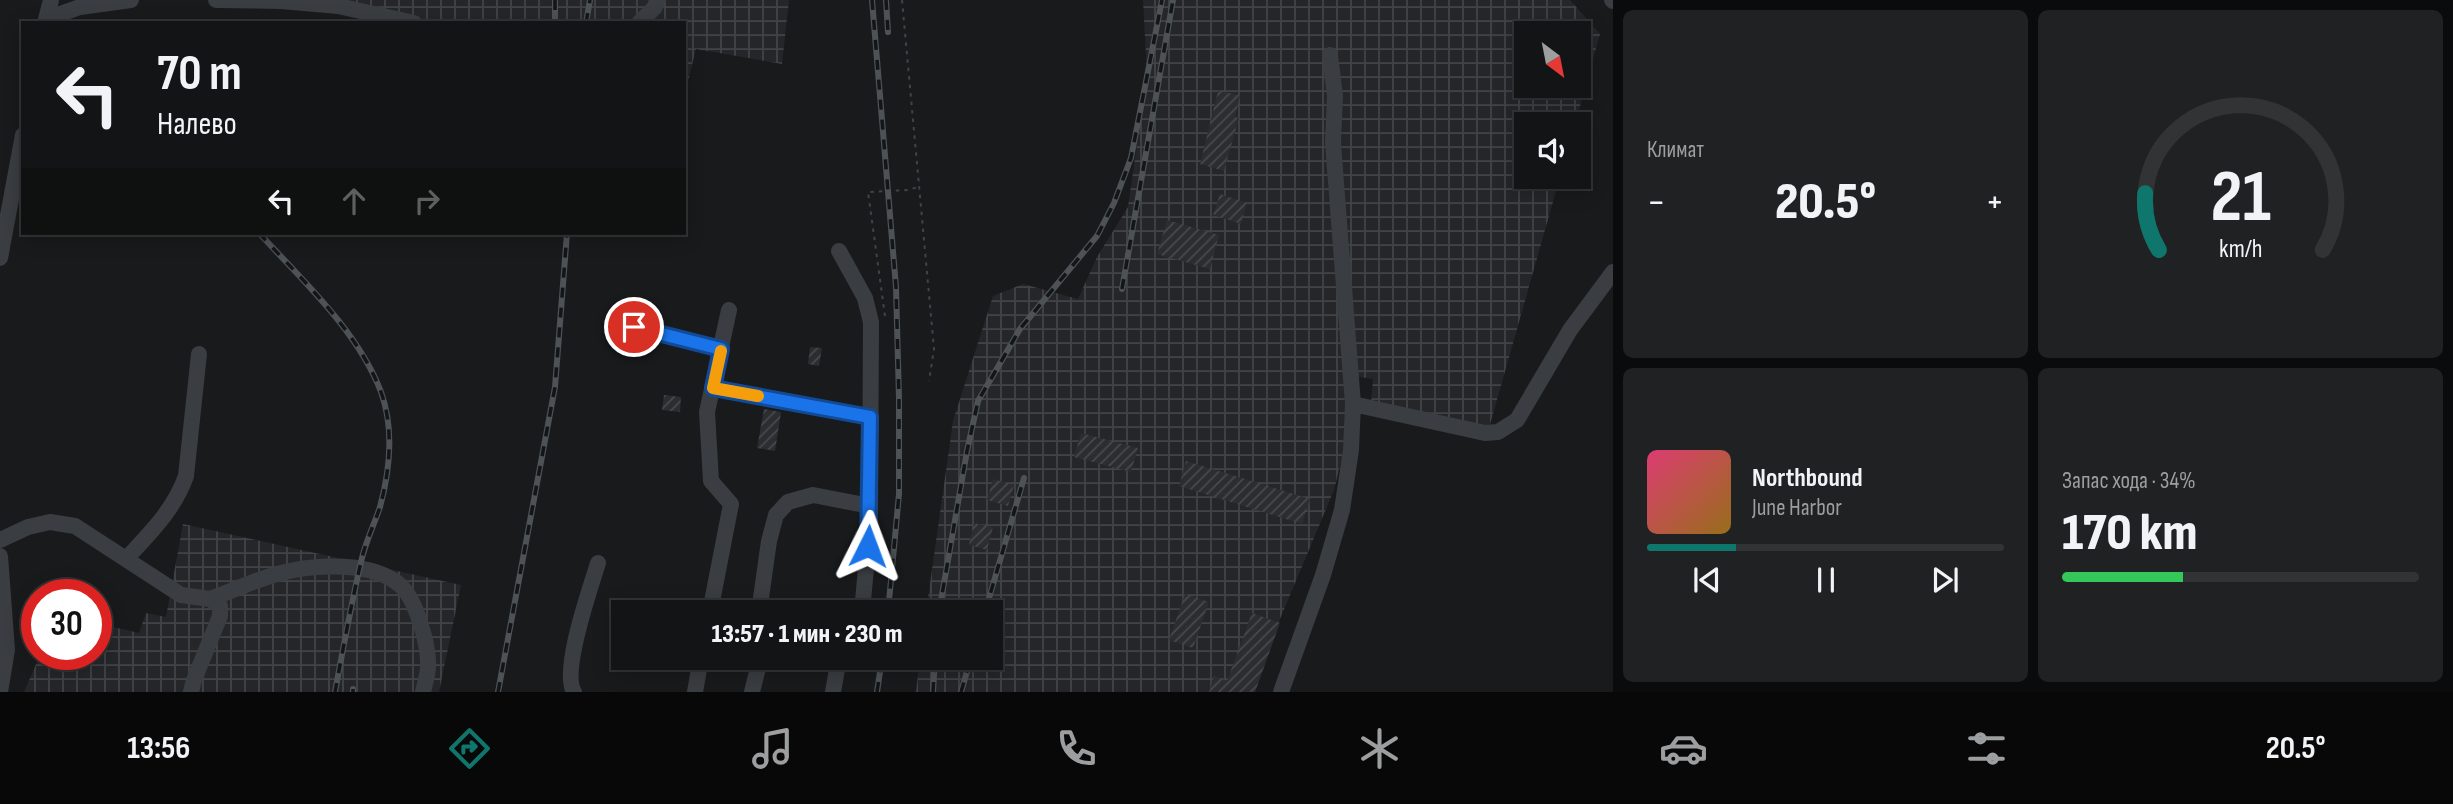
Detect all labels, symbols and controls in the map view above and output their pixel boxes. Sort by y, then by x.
north arrow [1514,21,1591,98]
map controls [1514,21,1591,189]
text: 70 m [157,45,242,104]
icon: left [42,49,133,140]
text: Налево [157,105,237,144]
button: sound [1514,112,1591,189]
text: Климат [1647,136,1704,164]
text: 21 [2210,154,2271,242]
text: 20.5° [1775,171,1876,234]
text: − [1647,180,1666,225]
text: + [1985,180,2004,225]
icon: left [262,182,300,220]
icon: ahead [335,182,373,220]
icon: right [408,182,446,220]
text: km/h [2219,234,2262,265]
pin [604,297,664,357]
icon: arrive [615,308,653,346]
text: Northbound [1752,463,1863,494]
text: Запас хода · 34% [2062,467,2196,495]
text: June Harbor [1752,494,1842,522]
text: 170 km [2062,502,2198,565]
position arrow [831,509,905,583]
icon: previous [1688,561,1726,599]
icon: pause [1807,561,1845,599]
icon: next [1926,561,1964,599]
speed limit sign: 30 [21,579,112,670]
text: 13:57 · 1 мин · 230 m [711,619,903,650]
icon: directions [445,724,494,773]
icon: music [748,724,797,773]
icon: phone [1052,724,1101,773]
icon: climate [1355,724,1404,773]
icon: car [1659,724,1708,773]
icon: filters [1962,724,2011,773]
text: 13:56 [127,729,190,768]
text: 20.5° [2266,729,2326,768]

